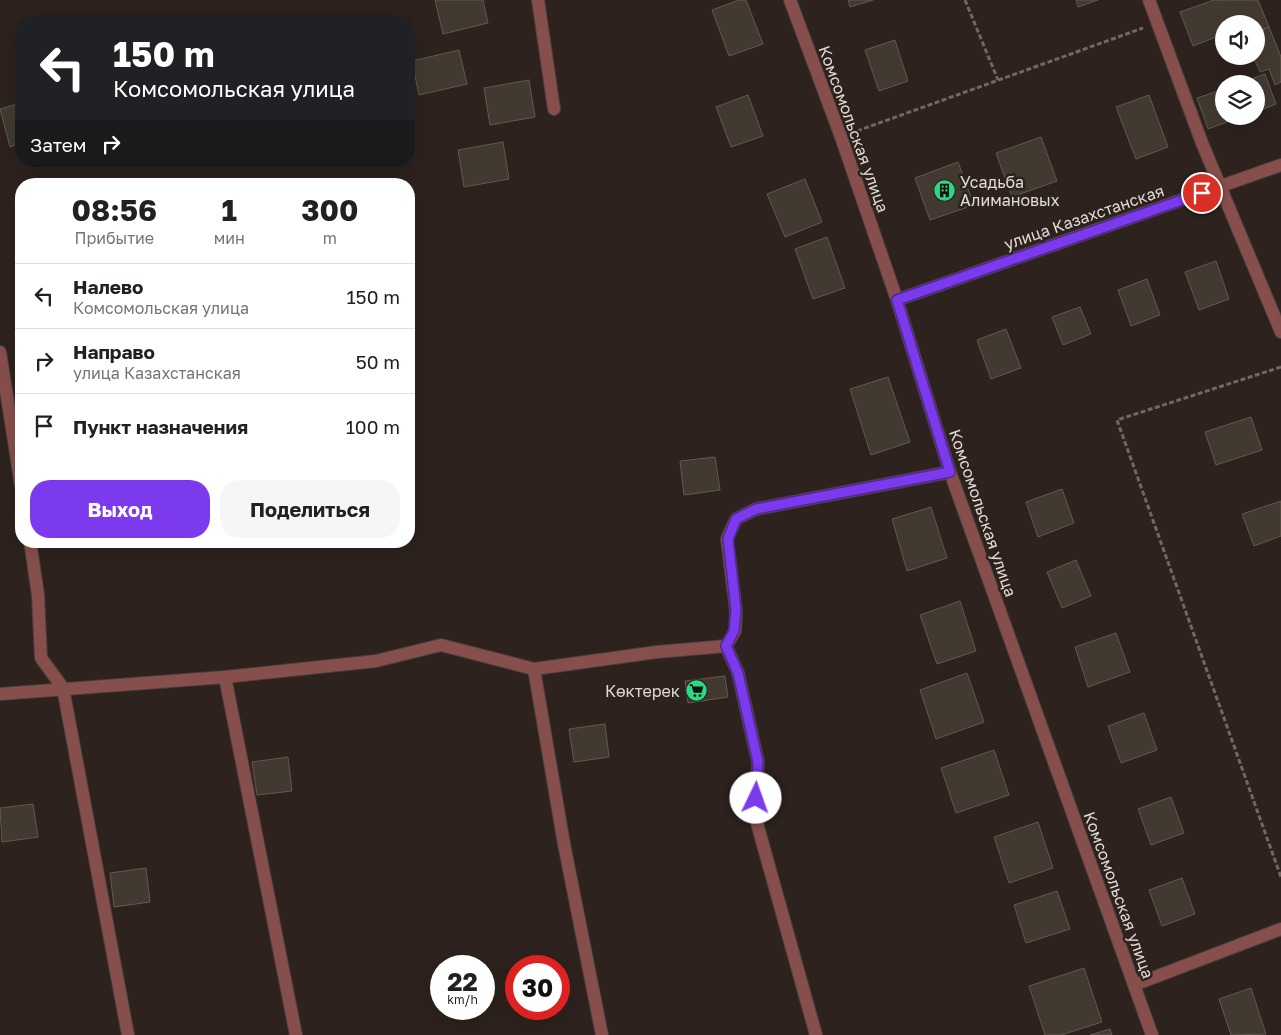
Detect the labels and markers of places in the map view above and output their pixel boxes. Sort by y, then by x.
place label: Усадьба Алимановых [960,172,1060,210]
pin [1181,172,1223,214]
building icon: Усадьба Алимановых [932,179,956,203]
supermarket icon: Көктерек [684,679,708,703]
place label: Көктерек [605,681,680,701]

